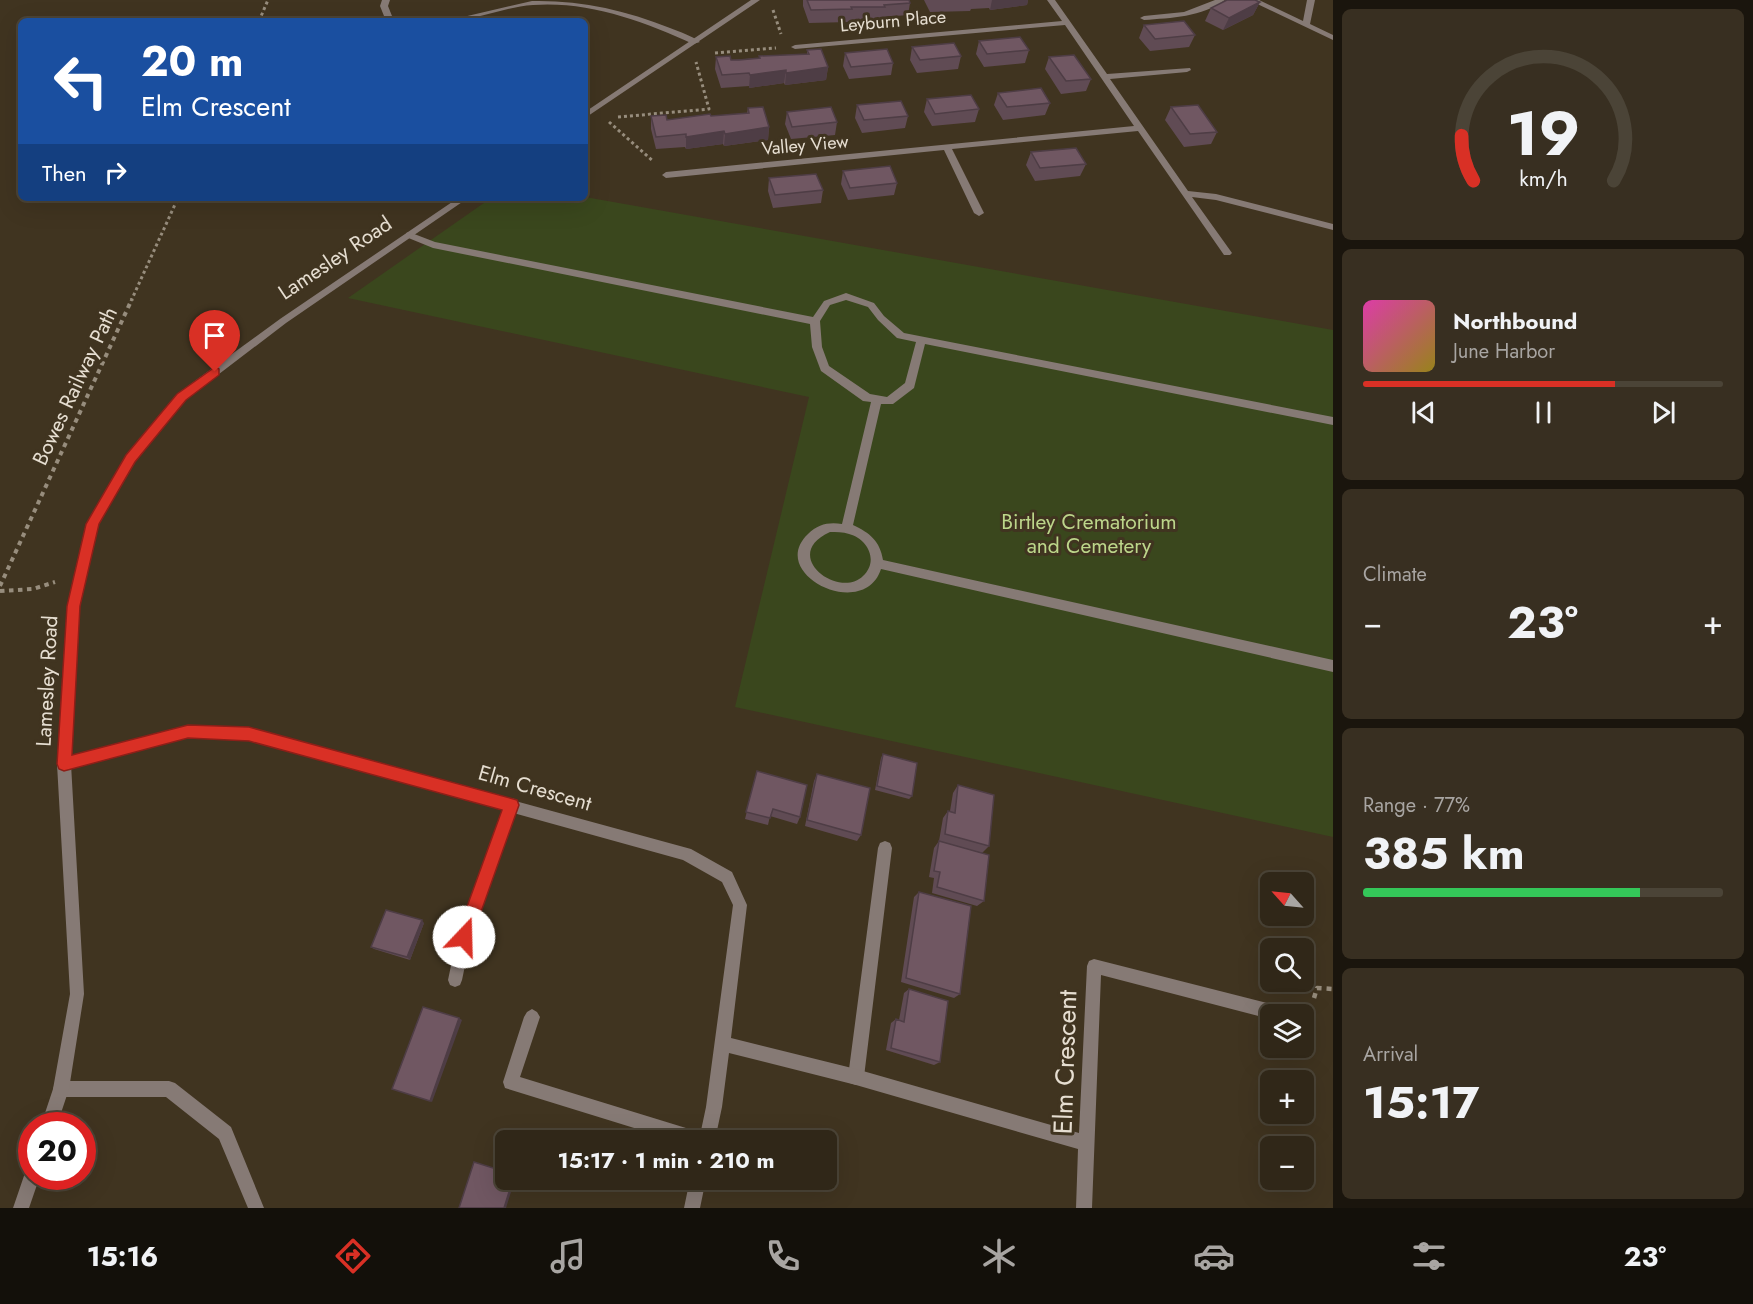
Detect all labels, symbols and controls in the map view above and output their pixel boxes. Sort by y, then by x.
street label: Leyburn Place [839,3,947,39]
text: 20 m [141,31,243,92]
icon: left [42,42,120,120]
text: Elm Crescent [141,87,291,126]
text: 19 [1506,89,1580,179]
street label: Valley View [760,128,850,162]
icon: right [99,156,132,189]
text: Then [42,157,87,189]
text: km/h [1519,164,1567,195]
street label: Lamesley Road [272,209,398,307]
street label: Bowes Railway Path [25,302,125,470]
text: Northbound [1453,305,1577,337]
pin [189,310,240,372]
icon: arrive [198,319,231,352]
text: June Harbor [1453,337,1555,366]
icon: previous [1407,396,1440,429]
icon: pause [1527,396,1560,429]
icon: next [1647,396,1680,429]
park label: Birtley Crematorium and Cemetery [1001,507,1177,561]
text: Climate [1363,560,1427,589]
text: 23° [1507,590,1578,655]
text: − [1363,599,1382,646]
text: + [1703,599,1723,646]
street label: Lamesley Road [29,615,65,747]
street label: Elm Crescent [475,758,595,818]
text: Range · 77% [1363,791,1470,820]
text: 385 km [1363,821,1525,886]
north arrow [1260,872,1314,926]
map controls [1260,872,1314,1190]
position arrow [432,905,496,969]
button: search [1260,938,1314,992]
street label: Elm Crescent [1043,988,1087,1135]
button: layers [1260,1004,1314,1058]
text: Arrival [1363,1040,1418,1069]
button: + [1260,1070,1314,1124]
text: 15:17 [1363,1070,1479,1135]
speed limit sign: 20 [18,1112,96,1190]
button: − [1260,1136,1314,1190]
text: 15:17 · 1 min · 210 m [558,1144,774,1176]
icon: directions [332,1235,374,1277]
icon: music [547,1235,589,1277]
icon: phone [762,1235,804,1277]
icon: climate [978,1235,1020,1277]
icon: car [1193,1235,1235,1277]
icon: filters [1408,1235,1450,1277]
text: 15:16 [87,1237,158,1276]
text: 23° [1624,1237,1666,1276]

